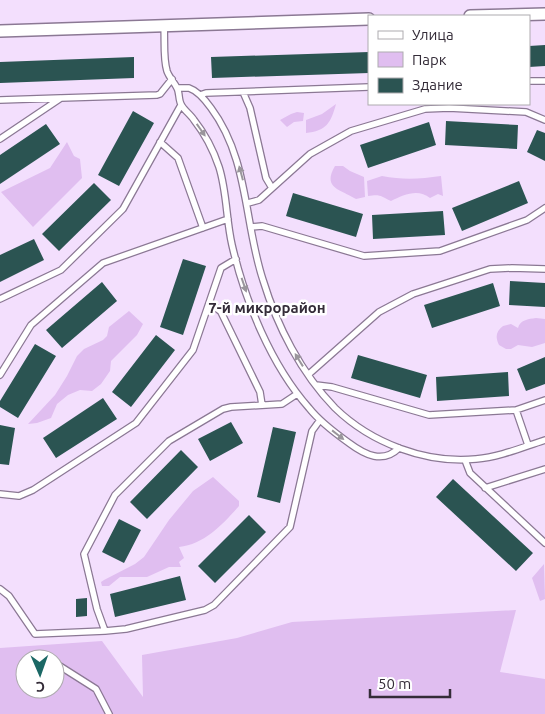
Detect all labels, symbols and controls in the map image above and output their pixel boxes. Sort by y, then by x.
legend [368,15,530,105]
text: Улица [412,26,454,43]
text: Парк [412,51,447,68]
text: Здание [412,76,463,93]
one-way arrow [196,123,206,136]
one-way arrow [236,166,244,181]
one-way arrow [240,278,248,293]
district label: 7-й микрорайон [208,299,326,316]
one-way arrow [295,353,304,367]
one-way arrow [331,430,345,440]
north arrow [15,649,65,699]
scale bar [370,666,450,698]
text: 50 m [378,675,411,692]
text: С [36,679,45,695]

